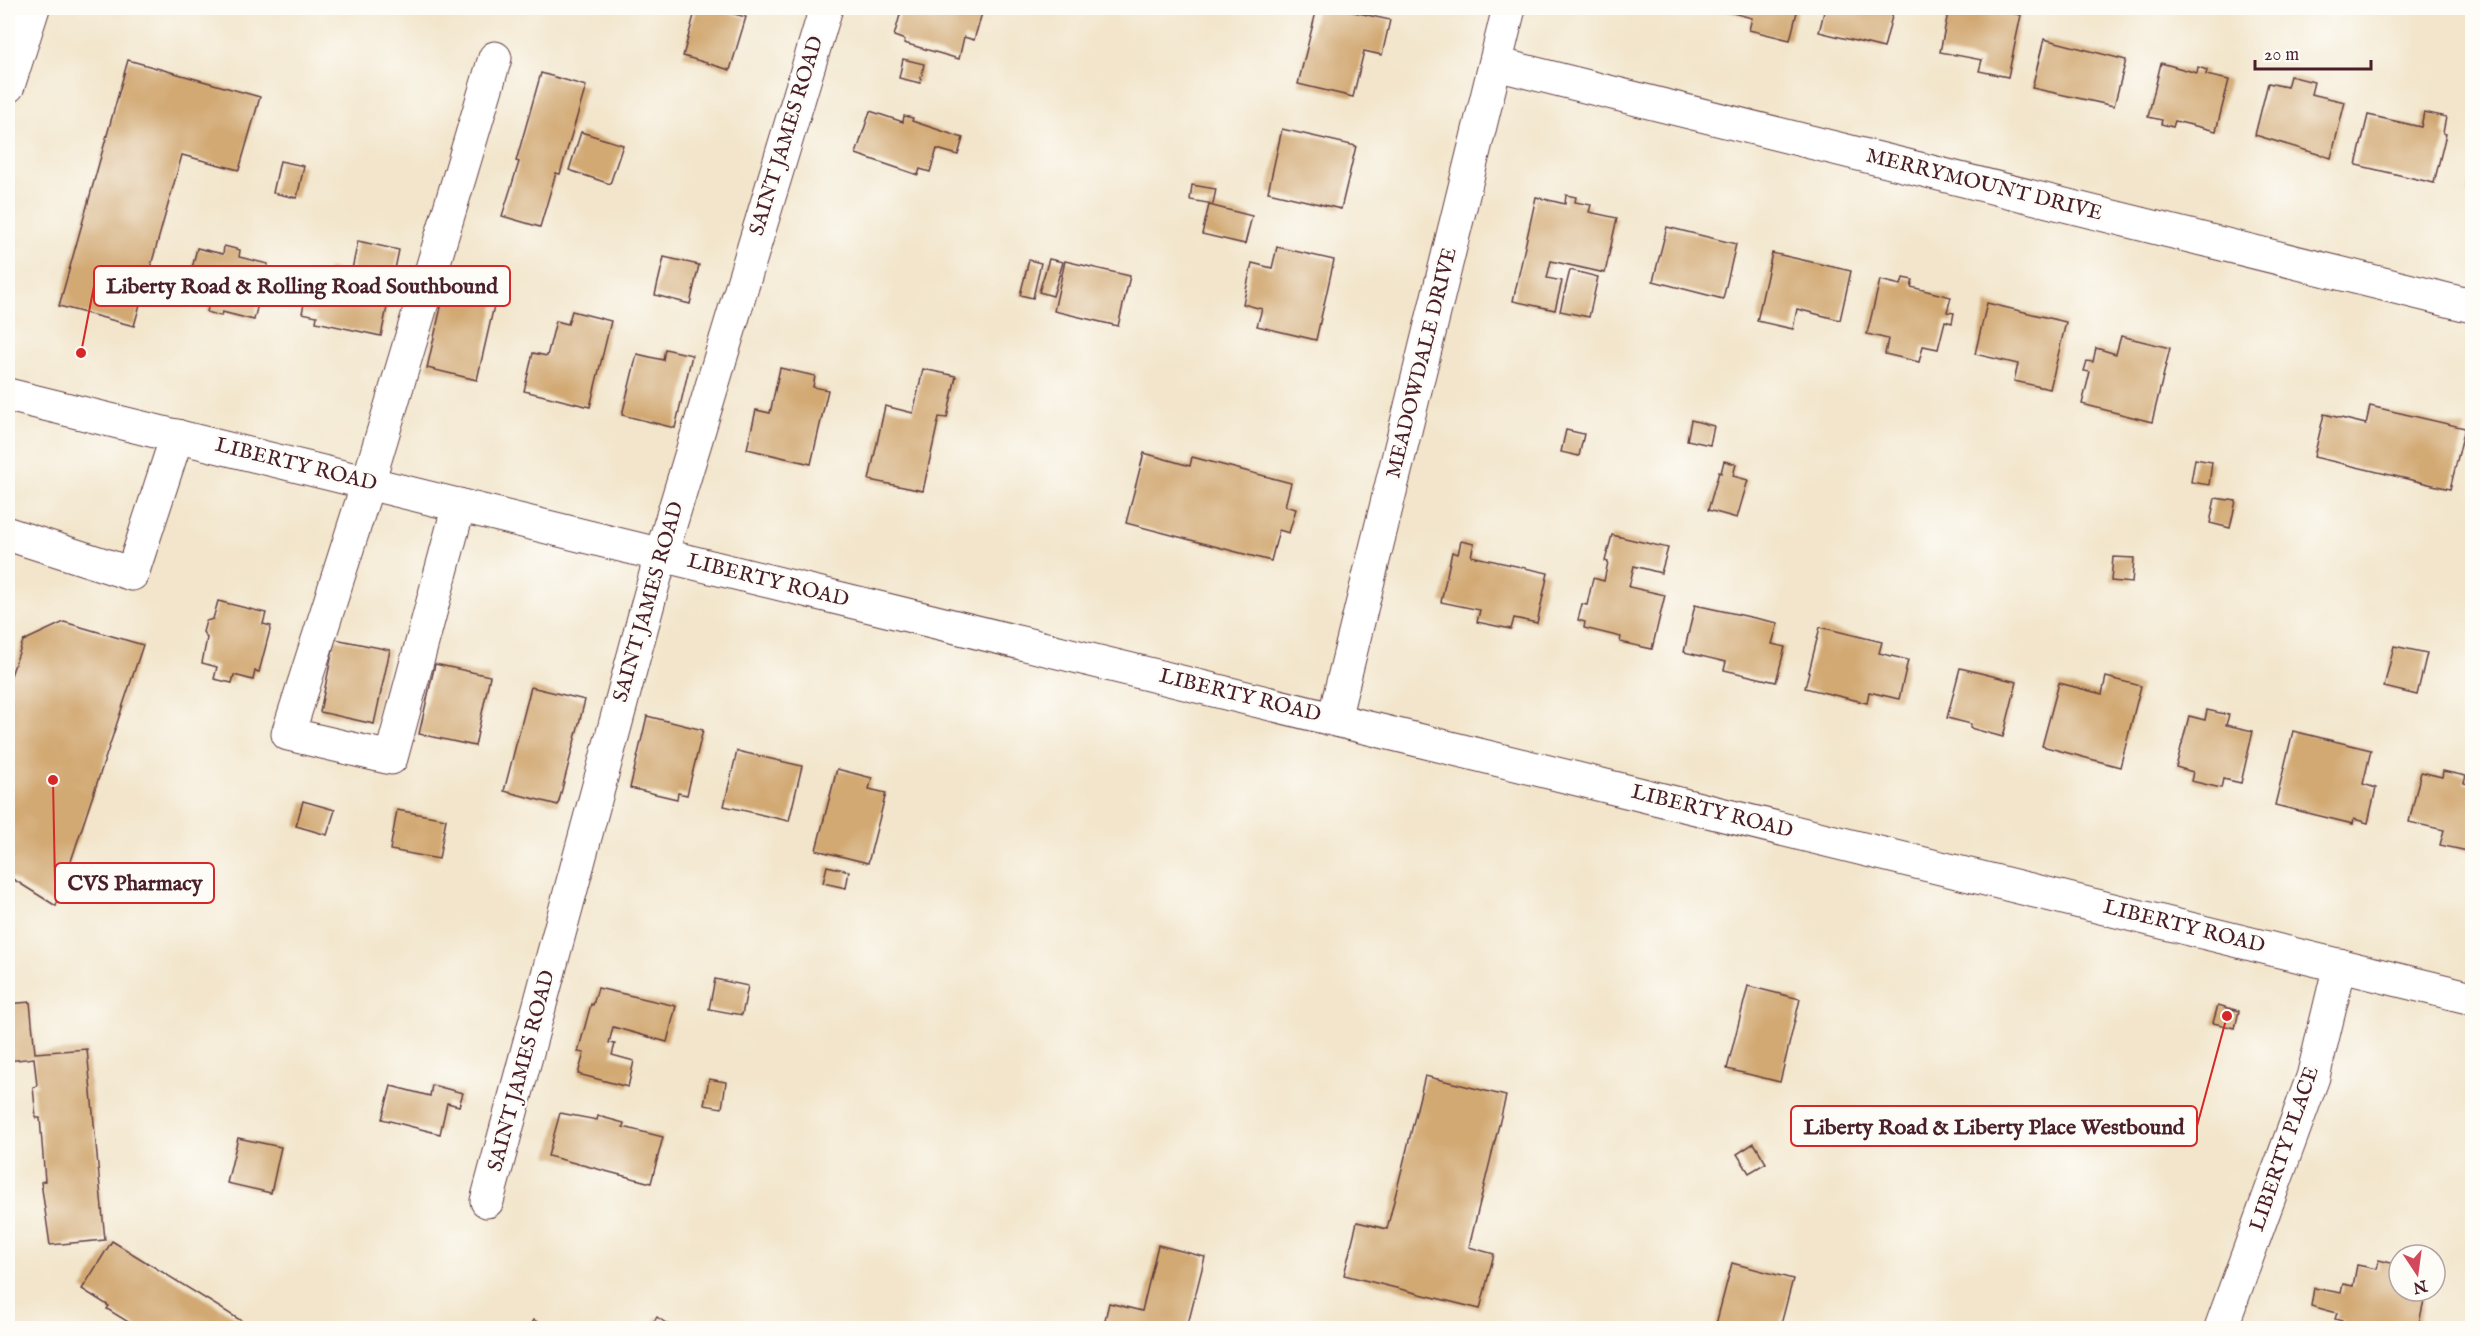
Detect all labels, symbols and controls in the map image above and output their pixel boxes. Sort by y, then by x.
street label: SAINT JAMES ROAD [744,33,830,239]
scale bar [2255,33,2370,71]
text: 20 m [2264,44,2299,67]
street label: MERRYMOUNT DRIVE [1863,143,2105,227]
street label: MEADOWDALE DRIVE [1380,245,1464,481]
callout: Liberty Road & Rolling Road Southbound [94,266,510,306]
text: Liberty Road & Rolling Road Southbound [106,273,499,301]
street label: LIBERTY ROAD [212,432,380,498]
street label: SAINT JAMES ROAD [607,499,691,705]
street label: LIBERTY ROAD [684,548,852,614]
street label: LIBERTY ROAD [1156,663,1324,729]
street label: LIBERTY ROAD [1628,779,1796,845]
callout: CVS Pharmacy [55,863,214,903]
text: CVS Pharmacy [68,870,204,898]
street label: LIBERTY ROAD [2100,894,2268,960]
street label: SAINT JAMES ROAD [482,967,562,1175]
street label: LIBERTY PLACE [2244,1063,2326,1235]
callout: Liberty Road & Liberty Place Westbound [1791,1106,2197,1146]
text: Liberty Road & Liberty Place Westbound [1803,1114,2186,1142]
north arrow [2387,1243,2447,1303]
text: N [2411,1274,2430,1297]

